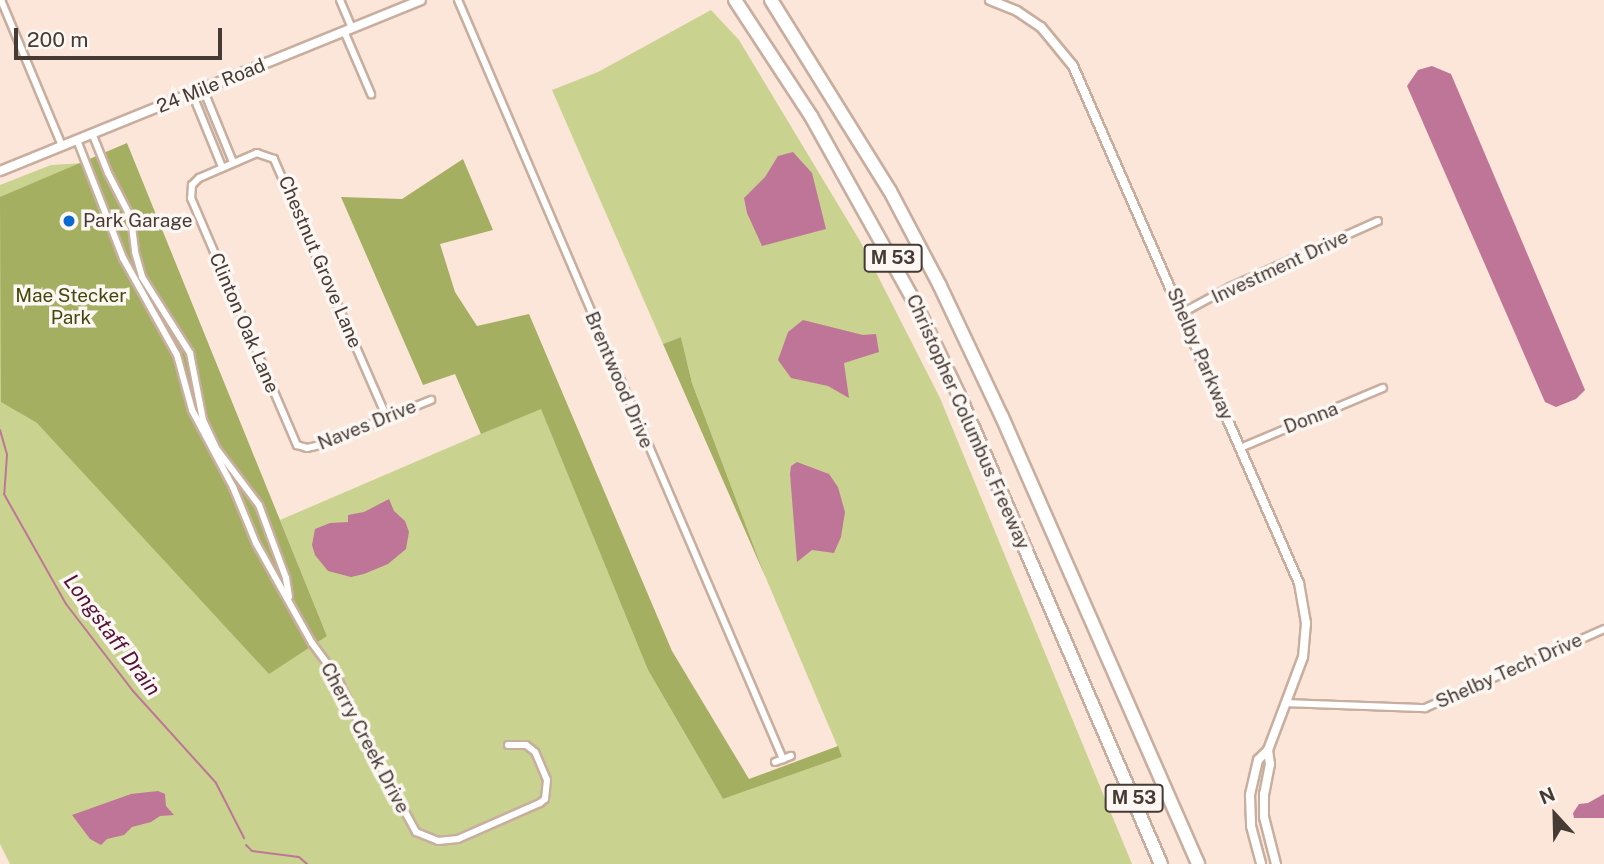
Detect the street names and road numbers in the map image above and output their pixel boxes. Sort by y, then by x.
street label: 24 Mile Road [153,54,269,118]
street label: Chestnut Grove Lane [273,172,367,352]
street label: Investment Drive [1208,225,1352,309]
road number: M 53 [863,244,923,272]
street label: Clinton Oak Lane [204,249,284,397]
street label: Shelby Parkway [1162,284,1238,424]
street label: Christopher Columbus Freeway [901,291,1035,553]
street label: Brentwood Drive [580,308,658,452]
street label: Naves Drive [314,395,420,455]
street label: Donna [1281,397,1341,439]
street label: Shelby Tech Drive [1432,628,1586,714]
street label: Cherry Creek Drive [316,659,414,817]
road number: M 53 [1104,784,1164,812]

